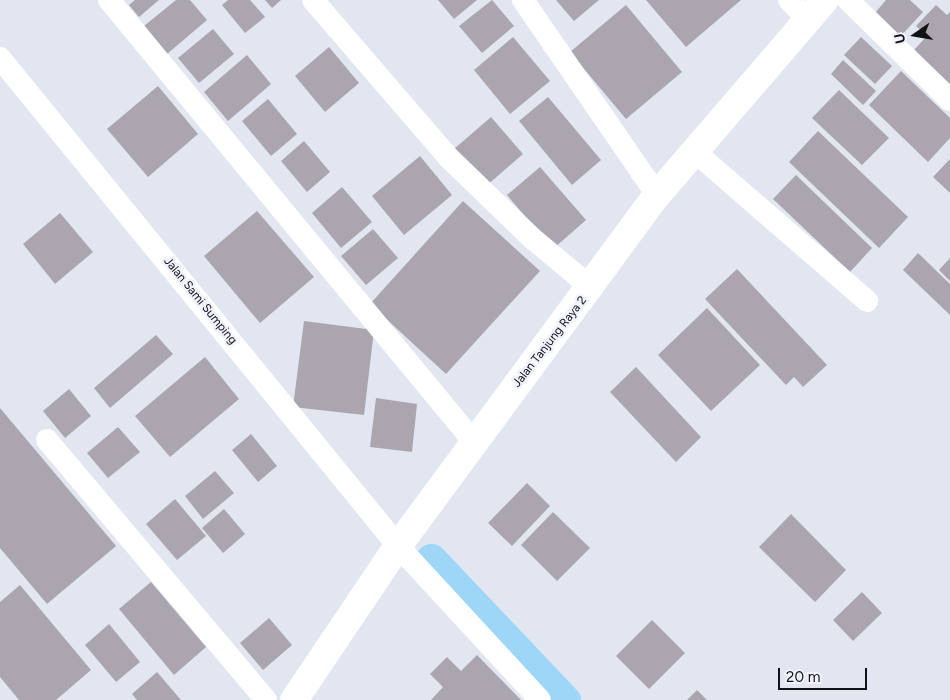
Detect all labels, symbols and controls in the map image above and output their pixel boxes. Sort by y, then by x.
north arrow [890,10,940,60]
text: U [891,32,909,45]
street label: Jalan Sami Sumping [160,254,240,348]
street label: Jalan Tanjung Raya 2 [510,294,590,390]
scale bar [780,658,869,690]
text: 20 m [786,668,820,686]

